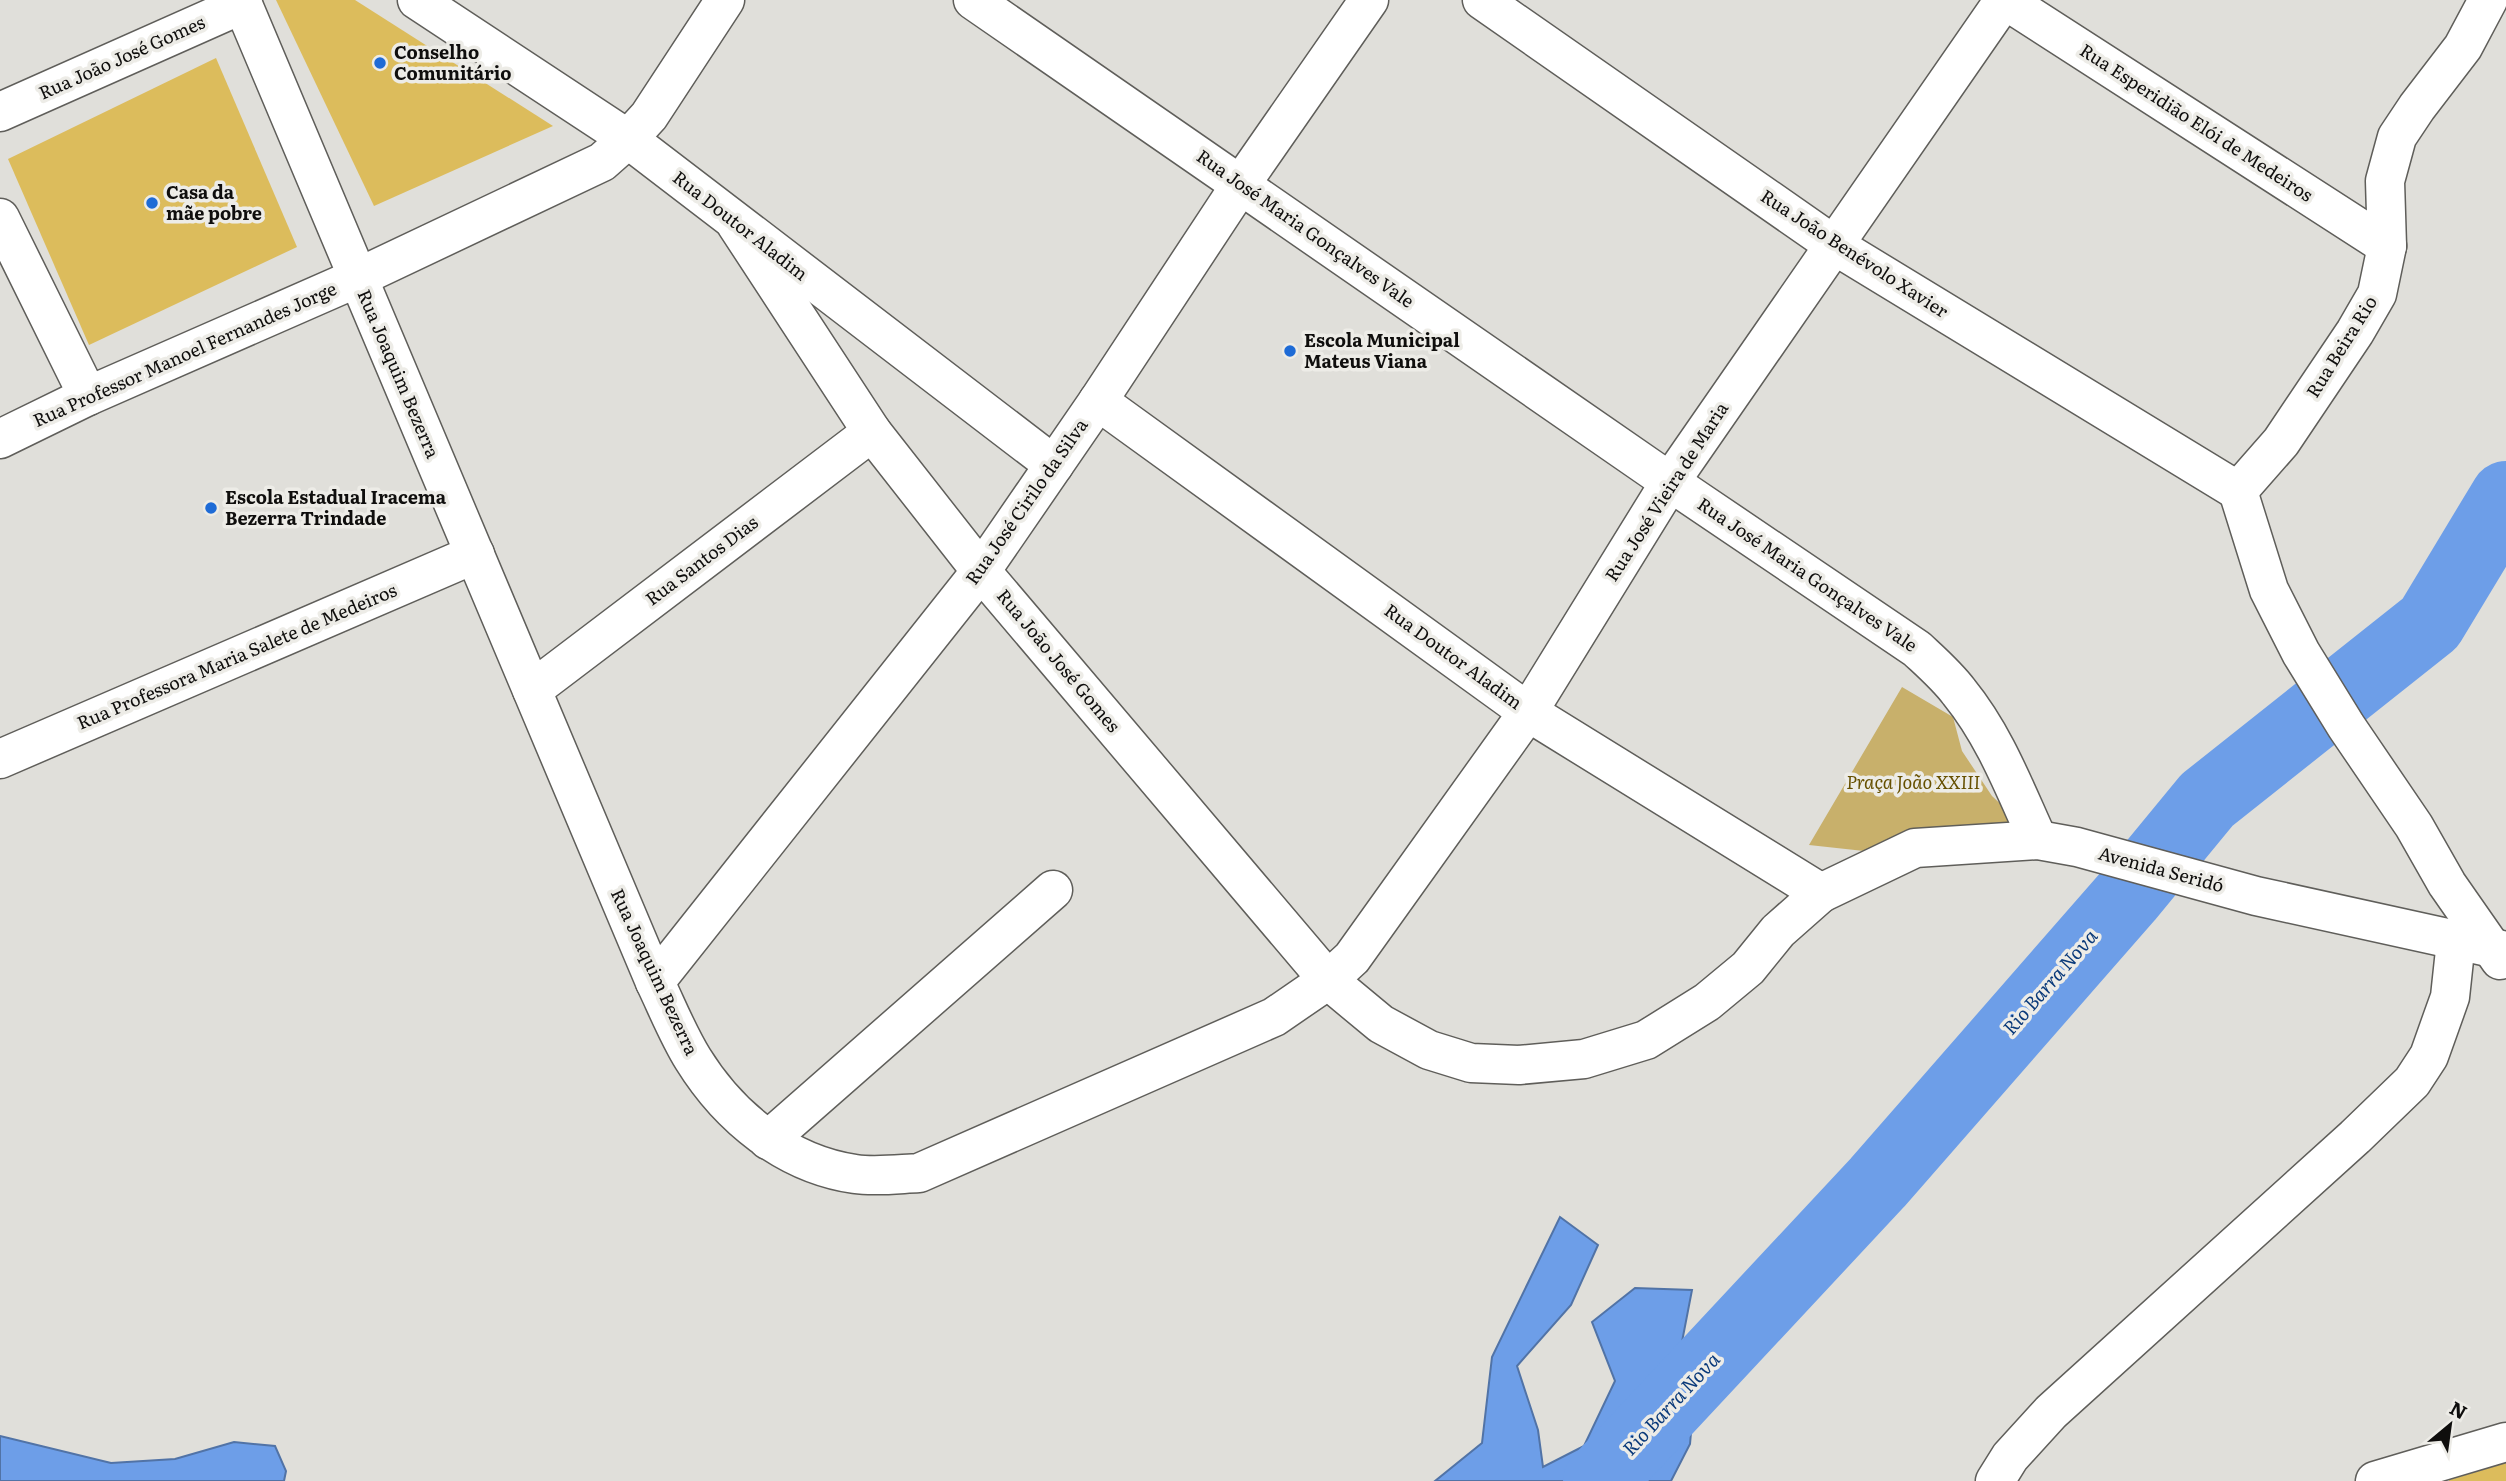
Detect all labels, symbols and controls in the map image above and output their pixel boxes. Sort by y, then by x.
street label: Rua João José Gomes [34,8,209,106]
street label: Rua Esperidião Elói de Medeiros [2075,36,2319,207]
place label: Conselho Comunitário [394,38,512,86]
marker: Conselho Comunitário [372,55,388,71]
street label: Rua José Maria Gonçalves Vale [1191,142,1420,314]
street label: Rua Doutor Aladim [668,163,814,286]
place label: Casa da mãe pobre [166,178,262,226]
street label: Rua João Benévolo Xavier [1756,182,1954,324]
marker: Casa da mãe pobre [144,195,160,211]
street label: Rua Professor Manoel Fernandes Jorge [28,274,340,433]
street label: Rua Joaquim Bezerra [352,285,447,462]
street label: Rua Beira Rio [2299,290,2383,402]
place label: Escola Municipal Mateus Viana [1304,326,1460,374]
marker: Escola Municipal Mateus Viana [1282,343,1298,359]
street label: Rua José Vieira de Maria [1598,396,1734,586]
street label: Rua José Cirilo da Silva [958,412,1094,590]
place label: Escola Estadual Iracema Bezerra Trindade [225,483,447,531]
street label: Rua José Maria Gonçalves Vale [1692,490,1923,658]
marker: Escola Estadual Iracema Bezerra Trindade [203,500,219,516]
street label: Rua Santos Dias [639,508,763,611]
street label: Rua Professora Maria Salete de Medeiros [72,576,401,735]
street label: Rua João José Gomes [991,583,1127,738]
street label: Rua Doutor Aladim [1379,596,1529,715]
park label: Praça João XXIII [1846,768,1980,795]
street label: Avenida Seridó [2096,839,2227,898]
street label: Rua Joaquim Bezerra [605,884,706,1059]
water label: Rio Barra Nova [1995,922,2103,1040]
water label: Rio Barra Nova [1615,1345,1726,1461]
north arrow [2415,1390,2485,1460]
text: N [2445,1393,2473,1425]

